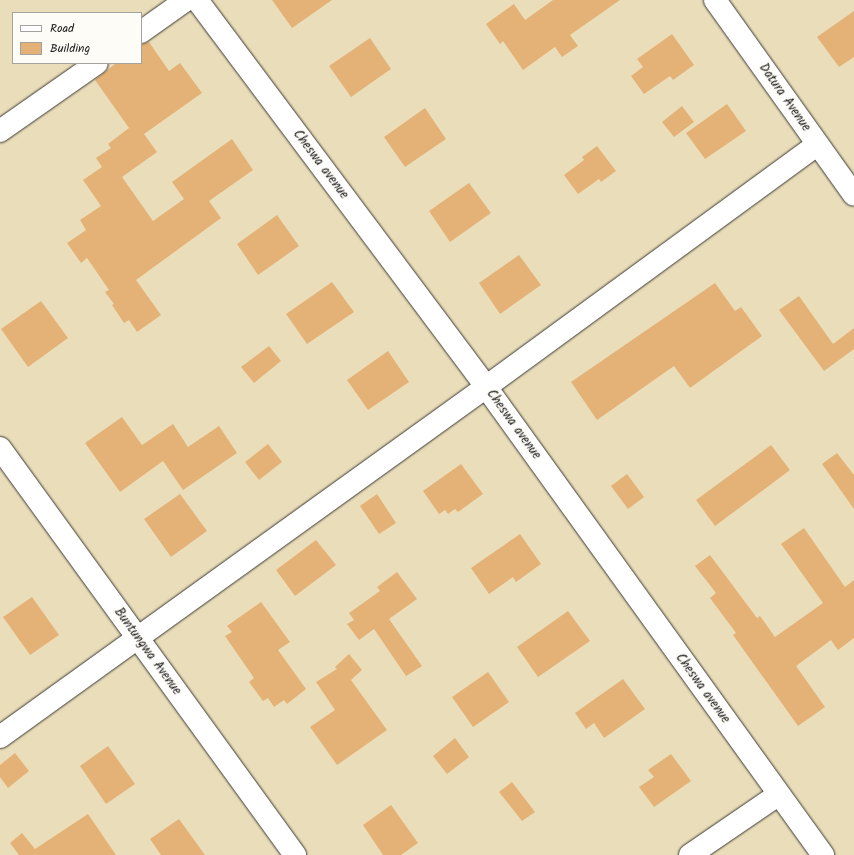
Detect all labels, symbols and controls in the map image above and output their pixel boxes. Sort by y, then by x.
legend [12,12,142,64]
text: Road [50,19,74,38]
text: Building [50,39,90,58]
street label: Datura Avenue [755,61,813,135]
street label: Cheswa avenue [289,127,351,203]
street label: Cheswa avenue [482,387,544,463]
street label: Buntungwa Avenue [110,605,184,699]
street label: Cheswa avenue [671,651,733,727]

